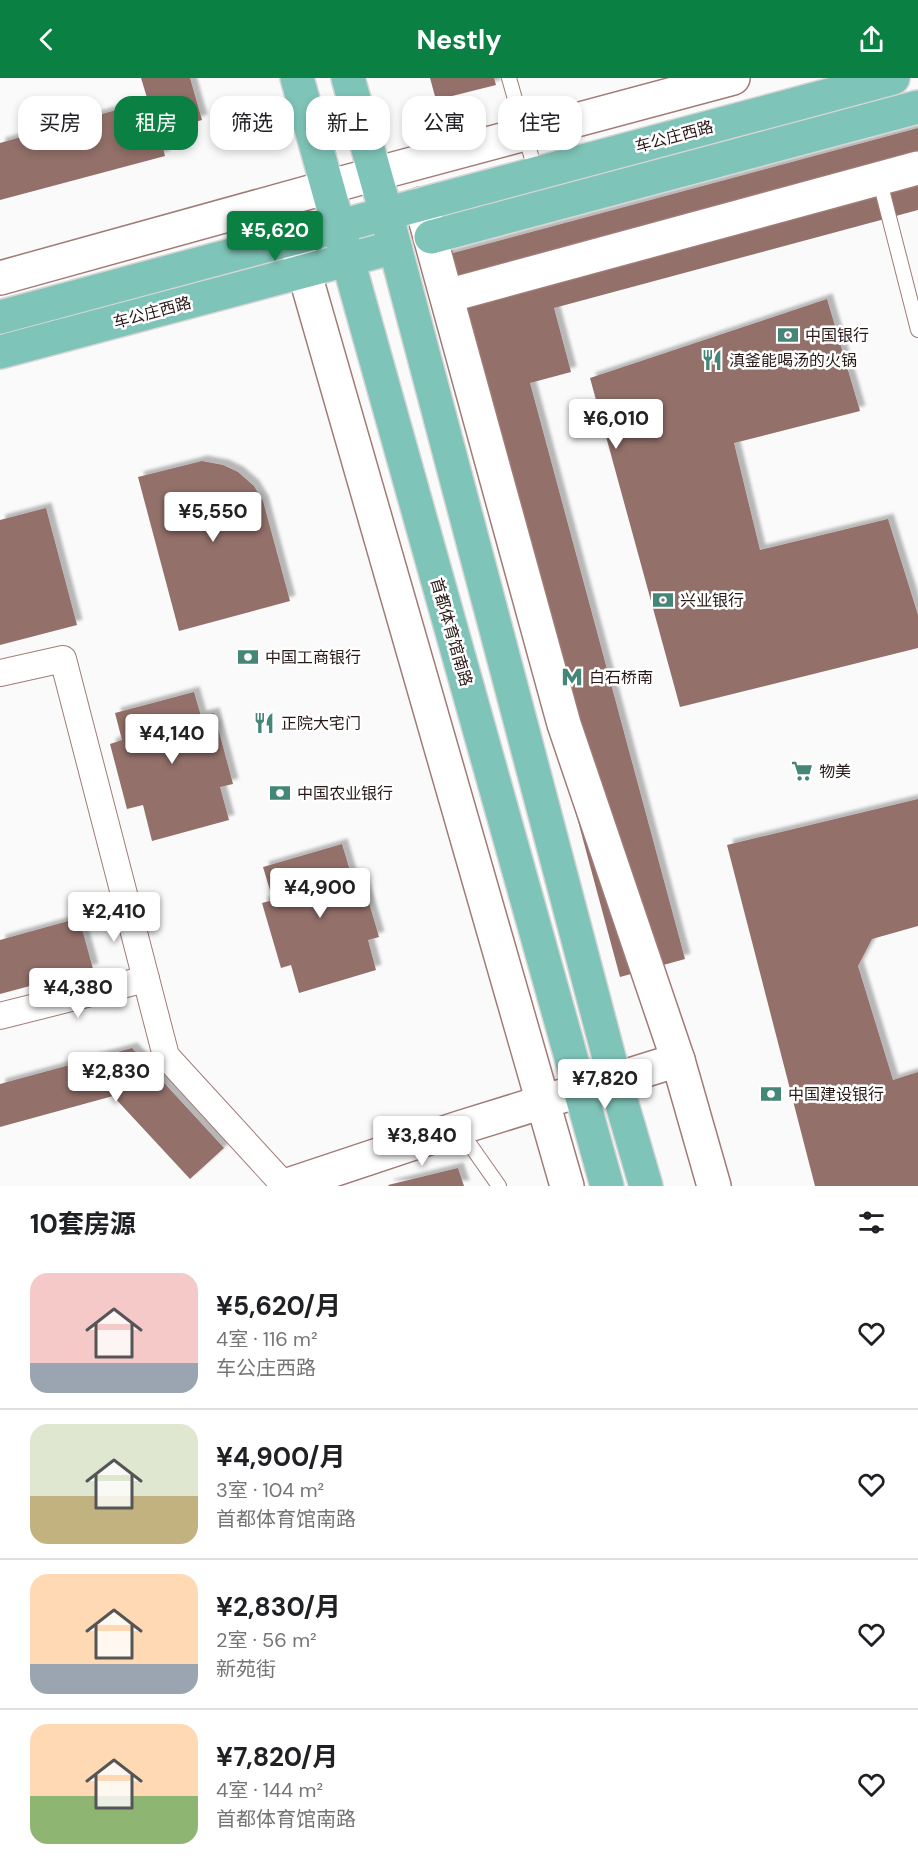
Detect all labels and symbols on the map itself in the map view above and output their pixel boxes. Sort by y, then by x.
street label: 车公庄西路 [633,116,715,157]
pin: ¥5,620 [226,211,324,262]
street label: 车公庄西路 [111,292,193,333]
bank icon: 中国银行 [776,323,800,347]
place label: 中国银行 [805,325,869,346]
restaurant icon: 滇釜能喝汤的火锅 [700,348,724,372]
place label: 滇釜能喝汤的火锅 [729,350,857,371]
pin: ¥6,010 [567,399,665,450]
pin: ¥5,550 [164,492,262,543]
street label: 首都体育馆南路 [426,575,477,689]
bank icon: 兴业银行 [651,588,675,612]
place label: 兴业银行 [680,590,744,611]
bank icon: 中国工商银行 [236,645,260,669]
place label: 中国工商银行 [265,647,361,668]
metro station icon: 白石桥南 [560,665,584,689]
place label: 白石桥南 [589,667,653,688]
restaurant icon: 正院大宅门 [252,711,276,735]
place label: 正院大宅门 [281,713,361,734]
pin: ¥4,140 [123,714,221,765]
supermarket icon: 物美 [790,759,814,783]
place label: 物美 [819,761,851,782]
bank icon: 中国农业银行 [268,781,292,805]
place label: 中国农业银行 [297,783,393,804]
pin: ¥4,900 [271,868,369,919]
pin: ¥2,410 [65,892,163,943]
pin: ¥4,380 [29,968,127,1019]
pin: ¥2,830 [67,1052,165,1103]
pin: ¥7,820 [556,1059,654,1110]
bank icon: 中国建设银行 [759,1082,783,1106]
place label: 中国建设银行 [788,1084,884,1105]
pin: ¥3,840 [373,1116,471,1167]

